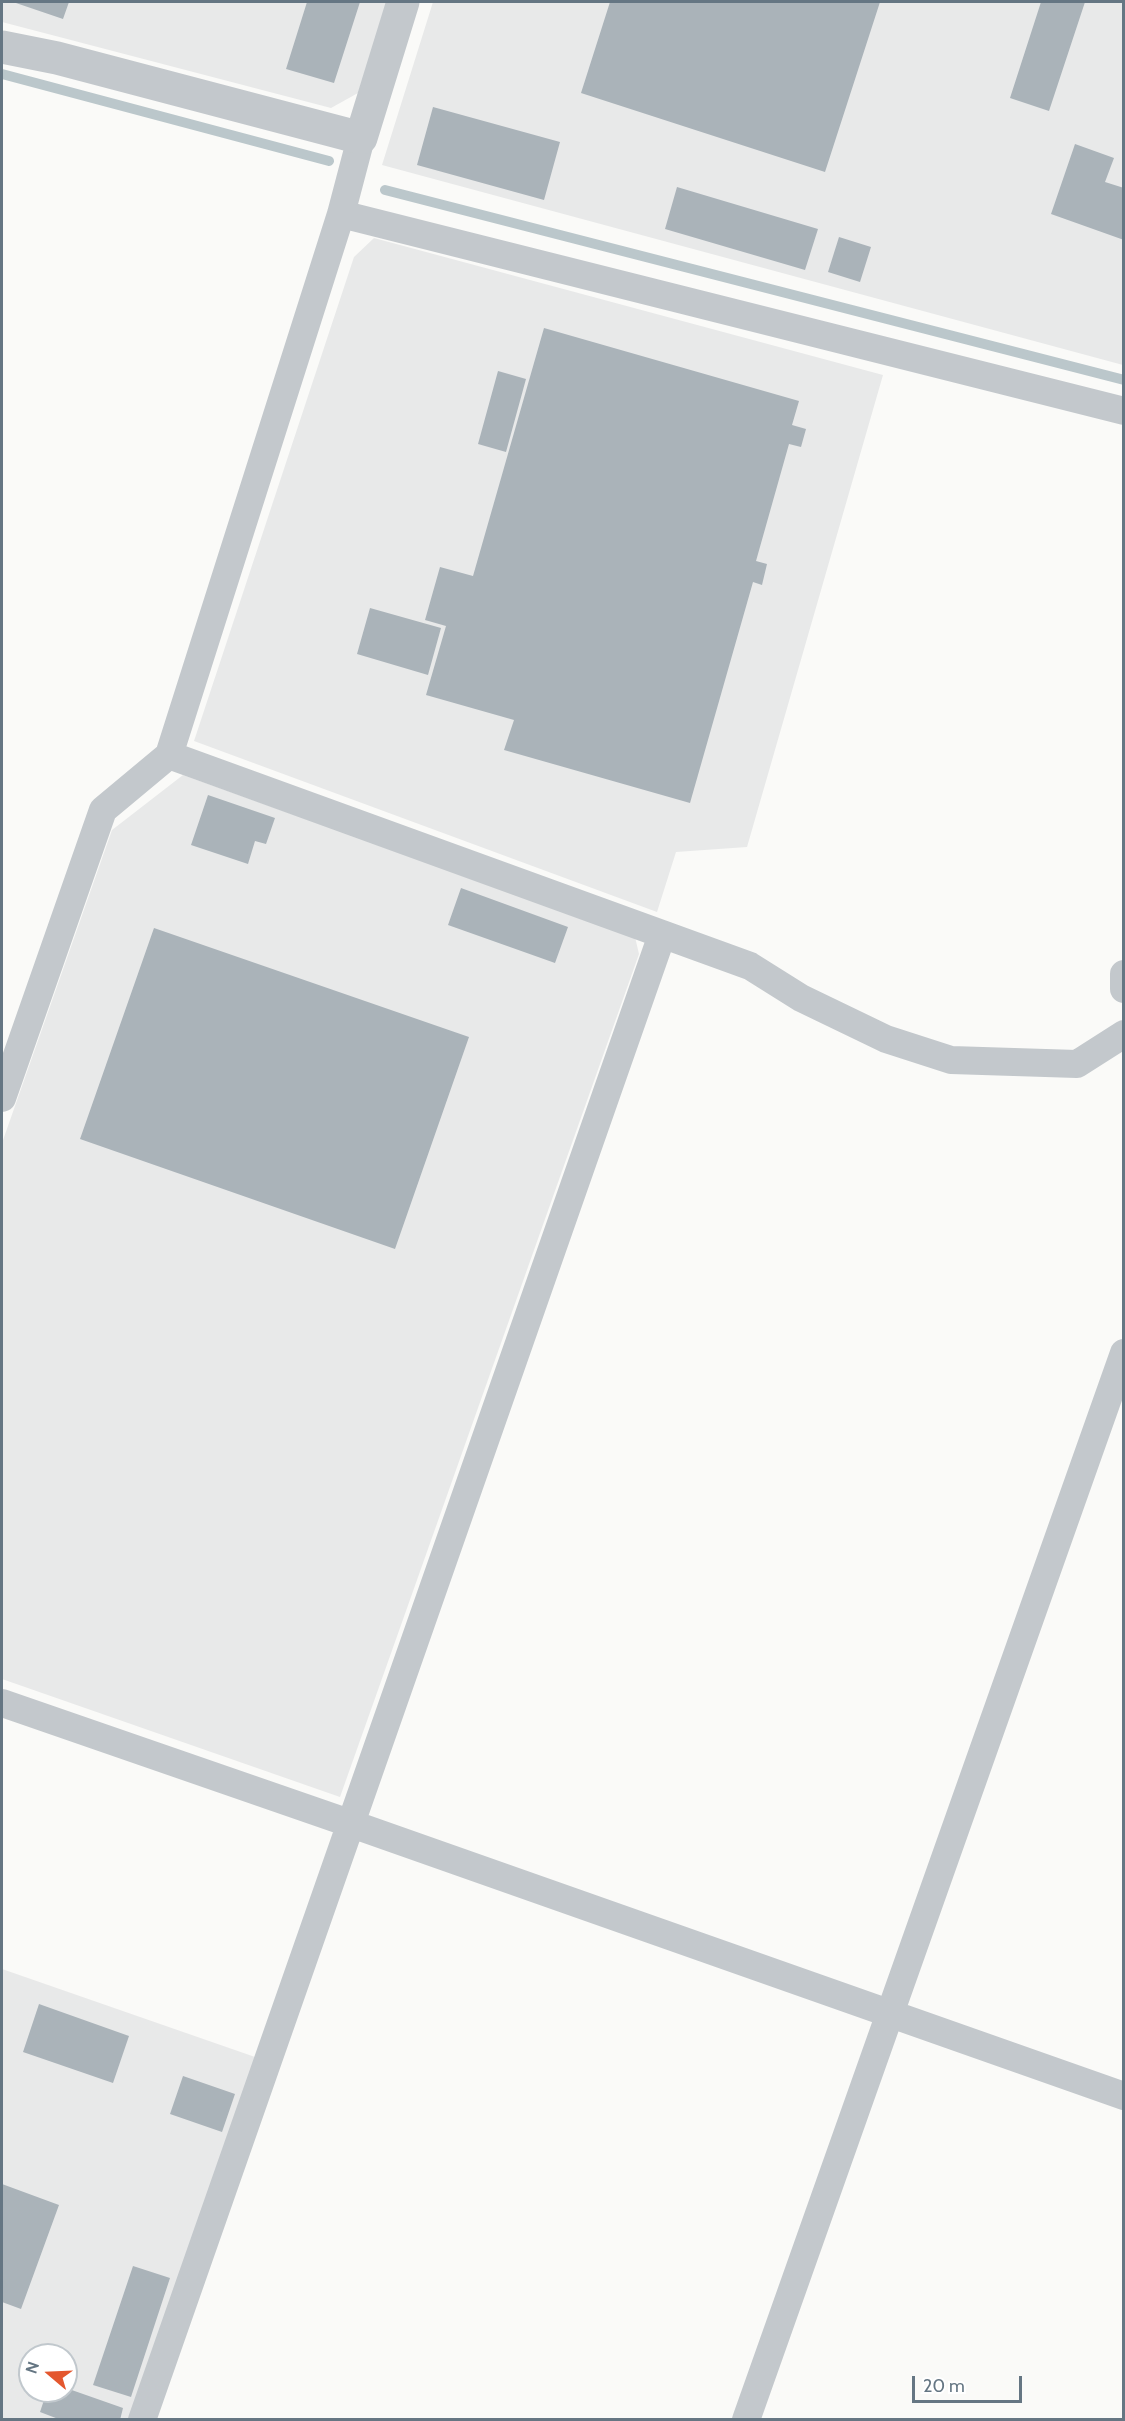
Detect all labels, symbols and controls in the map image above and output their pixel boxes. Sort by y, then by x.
north arrow [18,2343,78,2403]
text: N [22,2359,43,2376]
scale bar [915,2364,1024,2402]
text: 20 m [923,2375,965,2397]

